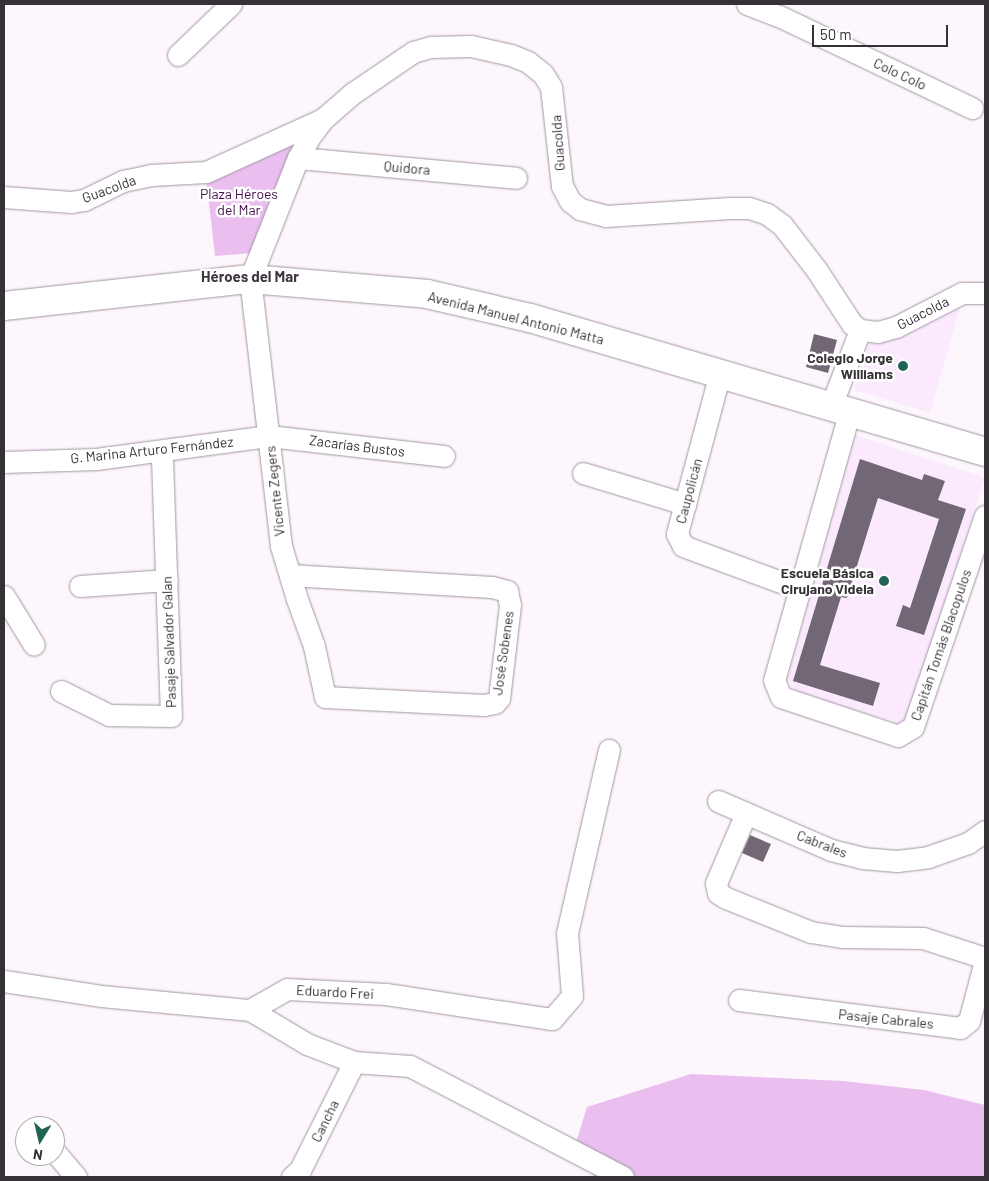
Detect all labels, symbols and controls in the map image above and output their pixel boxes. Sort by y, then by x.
scale bar [814,15,950,47]
text: 50 m [820,25,852,43]
street label: Colo Colo [871,54,929,94]
street label: Guacolda [548,114,568,172]
street label: Quidora [383,158,431,178]
street label: Guacolda [80,172,138,206]
park label: Plaza Héroes del Mar [200,186,278,218]
district label: Héroes del Mar [201,268,299,286]
street label: Avenida Manuel Antonio Matta [426,288,606,348]
street label: Guacolda [894,293,952,333]
place label: Colegio Jorge Williams [807,350,893,382]
marker: Colegio Jorge Williams [897,360,909,372]
street label: Zacarías Bustos [308,432,406,460]
street label: G. Marina Arturo Fernández [70,433,234,467]
street label: Vicente Zegers [262,445,288,537]
street label: Caupolicán [672,456,706,526]
place label: Escuela Básica Cirujano Videla [781,565,874,598]
street label: Capitán Tomás Blacopulos [907,567,975,723]
marker: Escuela Básica Cirujano Videla [878,575,890,587]
street label: Pasaje Salvador Galan [158,576,180,708]
street label: José Sobenes [489,610,517,696]
street label: Cabrales [794,827,850,861]
street label: Eduardo Frei [296,982,374,1002]
street label: Pasaje Cabrales [838,1006,934,1032]
street label: Cancha [308,1097,342,1145]
north arrow [15,1116,65,1166]
text: N [32,1146,44,1164]

